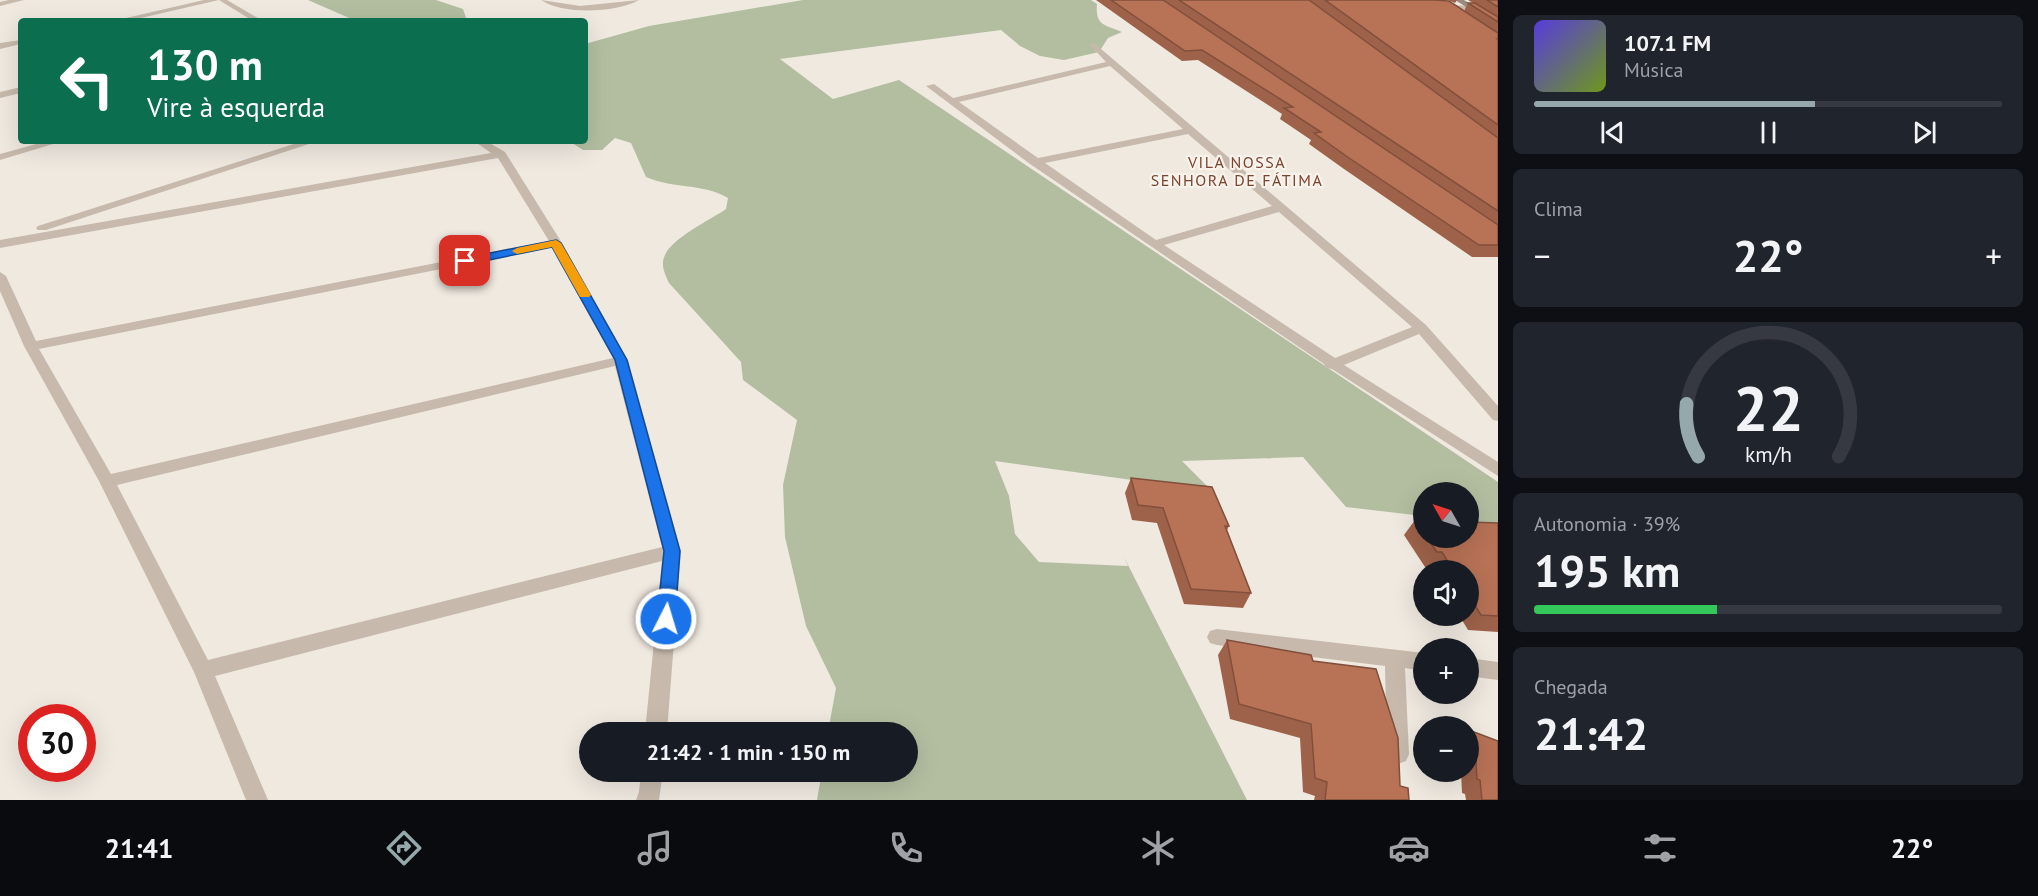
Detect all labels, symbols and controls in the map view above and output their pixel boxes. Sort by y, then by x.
text: 107.1 FM [1624,29,1711,57]
text: 130 m [147,37,263,92]
icon: left [48,42,126,120]
text: Música [1624,57,1683,83]
text: Vire à esquerda [147,90,325,124]
icon: previous [1596,116,1629,149]
icon: pause [1752,116,1785,149]
icon: next [1908,116,1941,149]
district label: VILA NOSSA SENHORA DE FÁTIMA [1151,152,1323,190]
text: Clima [1534,196,1583,222]
text: 22° [1733,226,1803,284]
text: − [1534,234,1551,277]
text: + [1985,234,2002,277]
pin [439,235,490,286]
icon: arrive [448,244,481,277]
text: 22 [1733,367,1803,448]
text: km/h [1744,440,1791,468]
north arrow [1413,482,1479,548]
map controls [1413,482,1479,782]
text: Autonomia · 39% [1534,511,1680,537]
text: 195 km [1534,541,1680,599]
button: sound [1413,560,1479,626]
position arrow [634,587,698,651]
button: + [1413,638,1479,704]
text: Chegada [1534,674,1608,700]
speed limit sign: 30 [18,704,96,782]
text: 21:42 [1534,704,1648,762]
button: − [1413,716,1479,782]
text: 21:42 · 1 min · 150 m [647,738,850,766]
icon: directions [383,827,425,869]
icon: music [634,827,676,869]
icon: phone [885,827,927,869]
icon: climate [1137,827,1179,869]
icon: car [1388,827,1430,869]
icon: filters [1639,827,1681,869]
text: 21:41 [105,831,173,865]
text: 22° [1891,831,1933,865]

